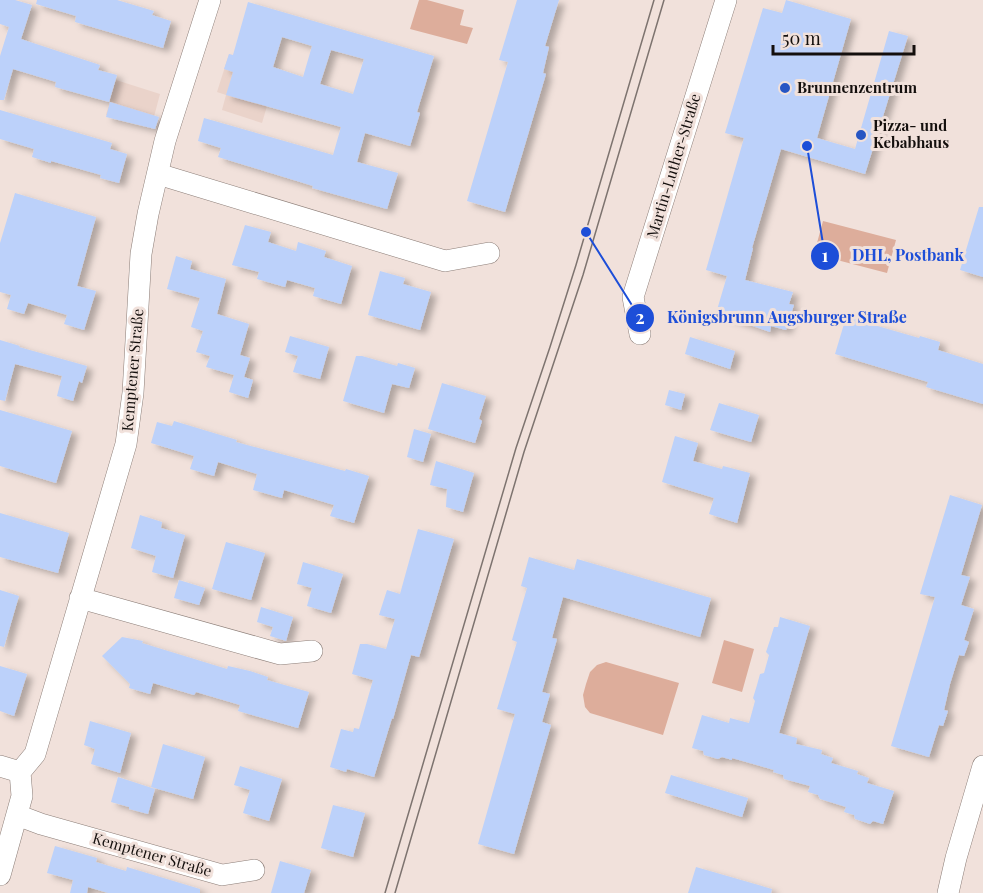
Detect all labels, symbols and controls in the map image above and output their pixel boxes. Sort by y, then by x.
scale bar [773,18,914,56]
text: 50 m [782,26,821,50]
place label: Brunnenzentrum [797,77,917,97]
marker: Brunnenzentrum [778,81,792,95]
street label: Martin-Luther-Straße [642,91,705,240]
place label: Pizza- und Kebabhaus [873,115,949,152]
marker: Pizza- und Kebabhaus [854,128,868,142]
callout: DHL, Postbank [810,239,976,273]
text: 1 [822,243,829,267]
text: DHL, Postbank [852,244,965,265]
callout: Königsbrunn Augsburger Straße [625,301,920,335]
text: 2 [635,305,645,329]
text: Königsbrunn Augsburger Straße [667,306,907,327]
street label: Kemptener Straße [117,308,147,432]
street label: Kemptener Straße [90,827,214,881]

